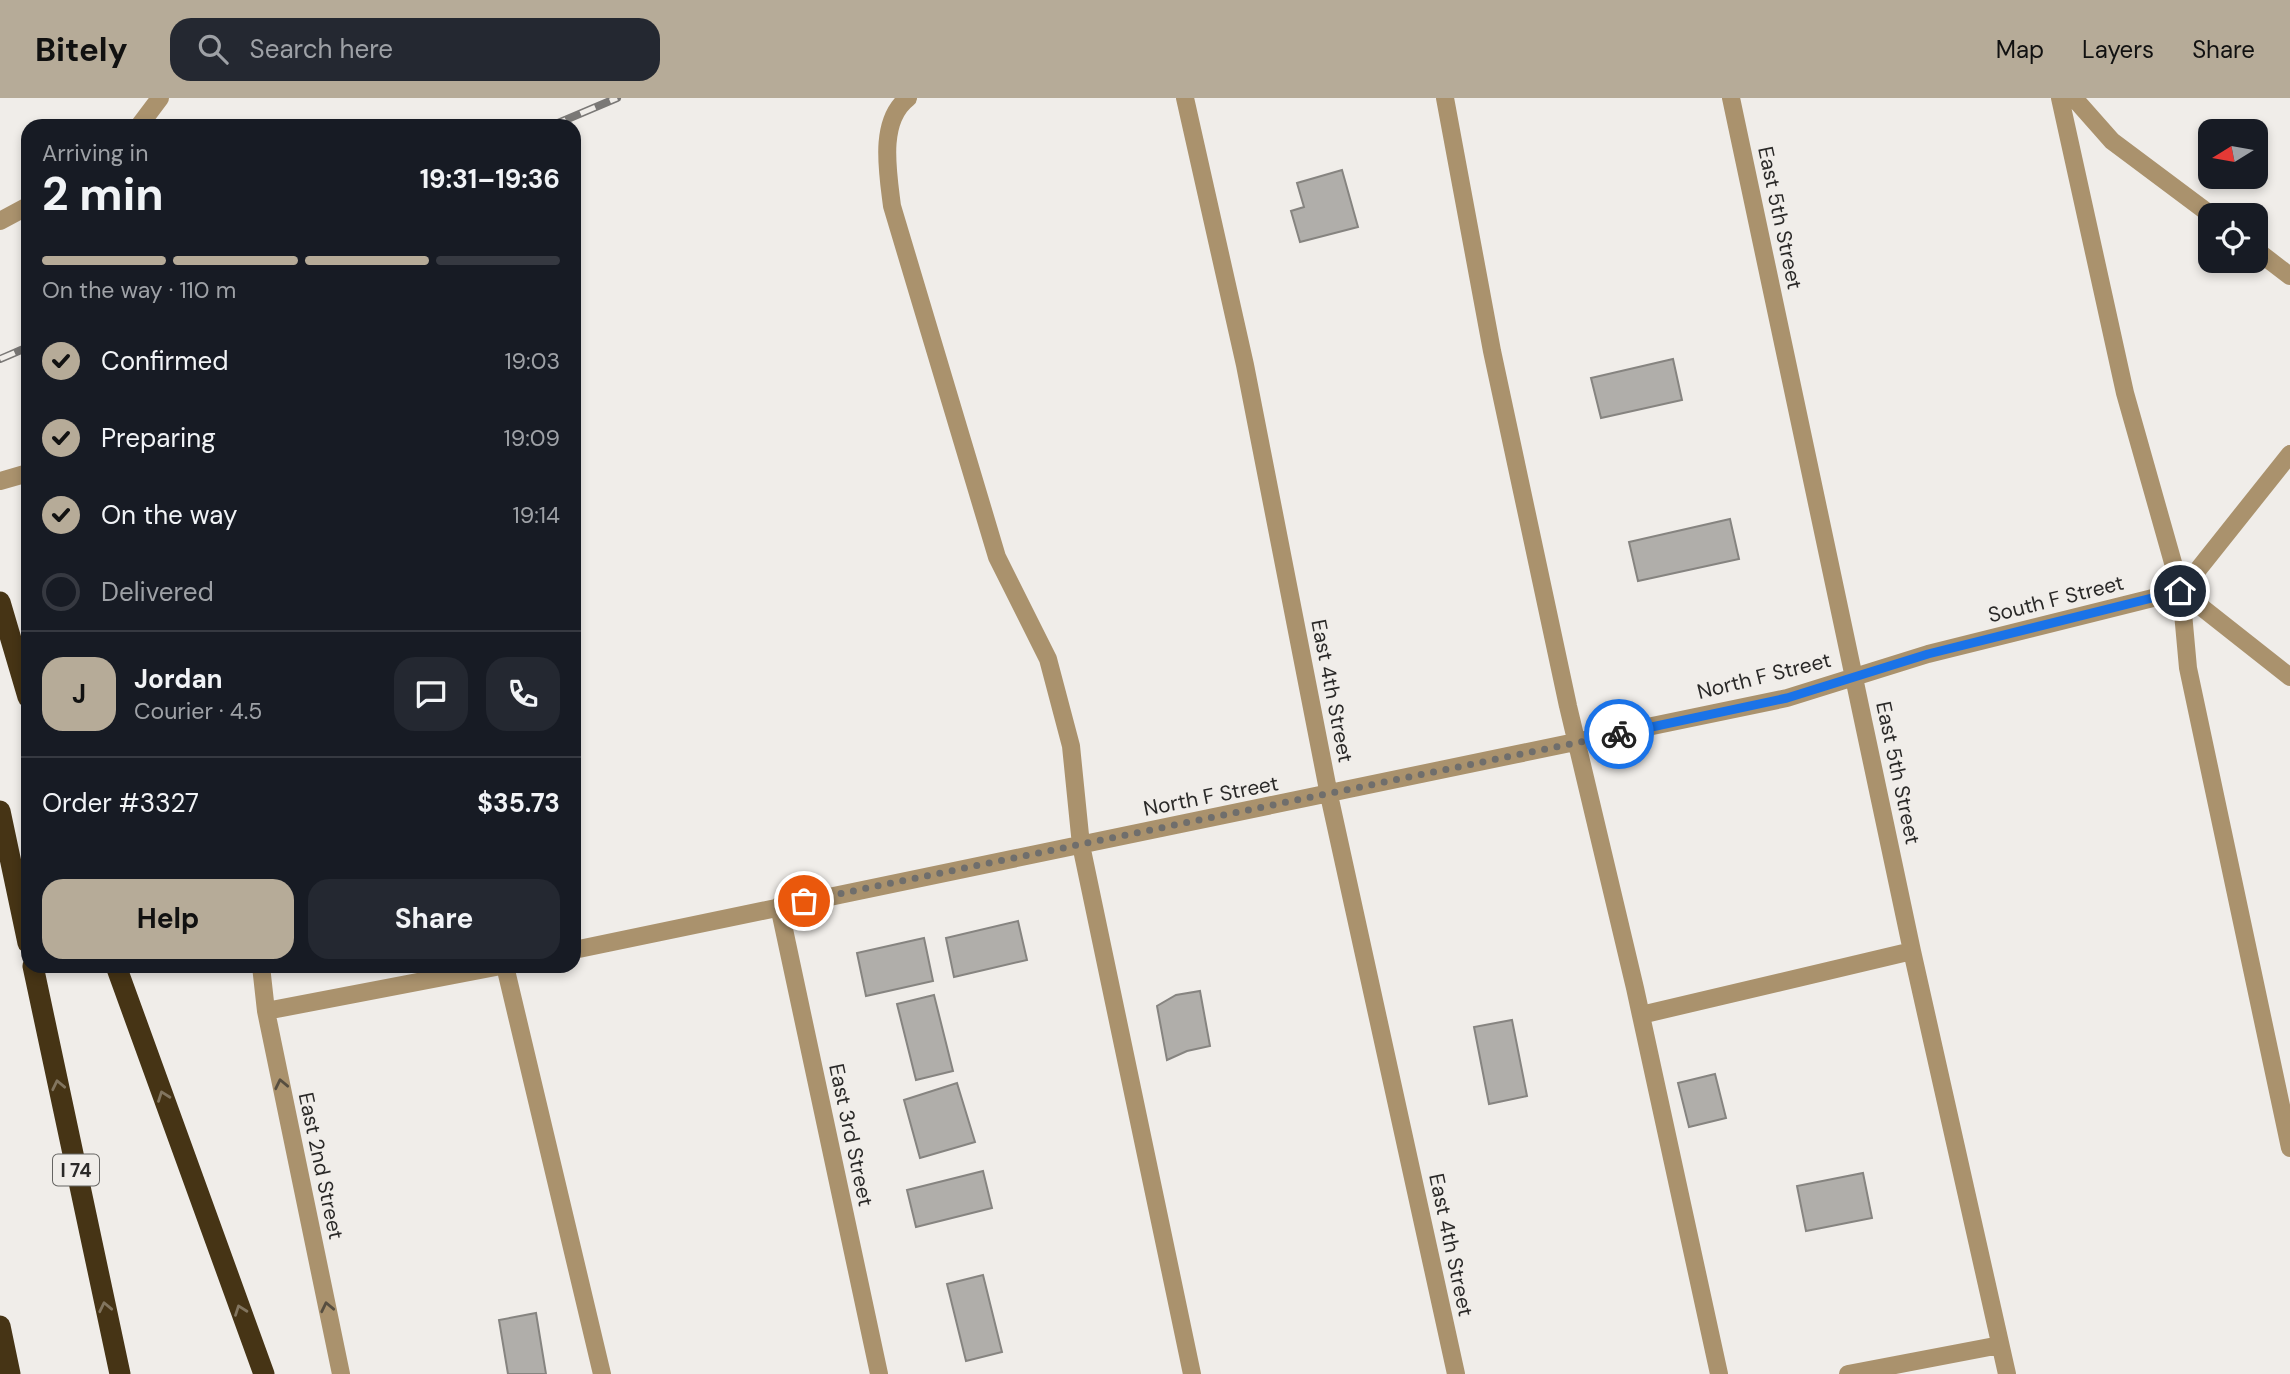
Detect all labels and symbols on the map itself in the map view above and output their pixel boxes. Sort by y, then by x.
north arrow [2198,119,2268,189]
street label: East 5th Street [1751,144,1809,292]
pin [2150,561,2210,621]
street label: South F Street [1985,569,2127,629]
street label: East 4th Street [1304,617,1360,765]
street label: North F Street [1694,646,1834,706]
courier [1584,699,1654,769]
street label: East 5th Street [1869,699,1927,847]
street label: North F Street [1141,769,1281,823]
pin [774,871,834,931]
street label: East 3rd Street [822,1061,880,1209]
one-way arrow [274,1078,289,1090]
one-way arrow [52,1079,67,1091]
one-way arrow [157,1090,171,1102]
street label: East 2nd Street [292,1090,350,1242]
road number: I 74 [53,1154,99,1186]
street label: East 4th Street [1422,1171,1480,1319]
one-way arrow [99,1301,114,1313]
one-way arrow [320,1301,335,1313]
one-way arrow [235,1304,249,1316]

